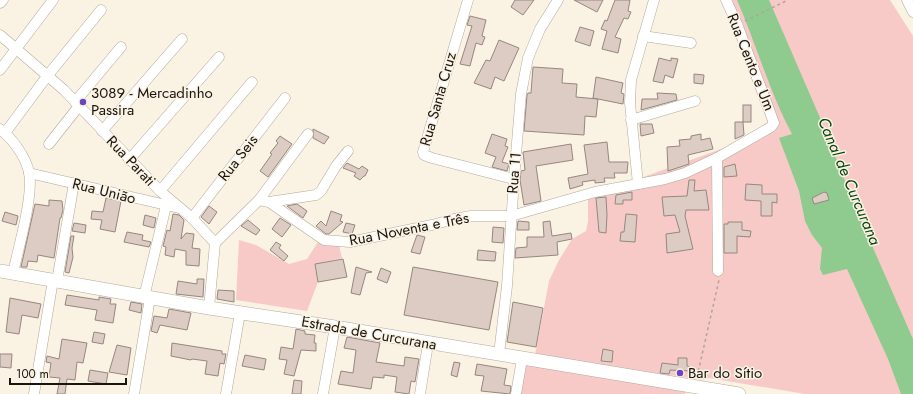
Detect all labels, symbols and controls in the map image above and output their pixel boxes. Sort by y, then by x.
street label: Rua Cento e Um [721,10,781,114]
street label: Rua Santa Cruz [414,49,462,149]
place label: 3089 - Mercadinho Passira [91,82,213,121]
marker: 3089 - Mercadinho Passira [78,97,88,107]
water label: Canal de Curcurana [812,114,887,249]
street label: Rua Seis [213,130,263,186]
street label: Rua Parati [101,131,161,191]
street label: Rua 11 [501,151,527,195]
street label: Rua União [70,173,138,209]
street label: Rua Noventa e Três [347,207,471,251]
street label: Estrada de Curcurana [300,310,438,356]
scale bar [10,360,126,386]
place label: Bar do Sítio [688,362,762,384]
text: 100 m [16,365,49,383]
marker: Bar do Sítio [675,368,685,378]

